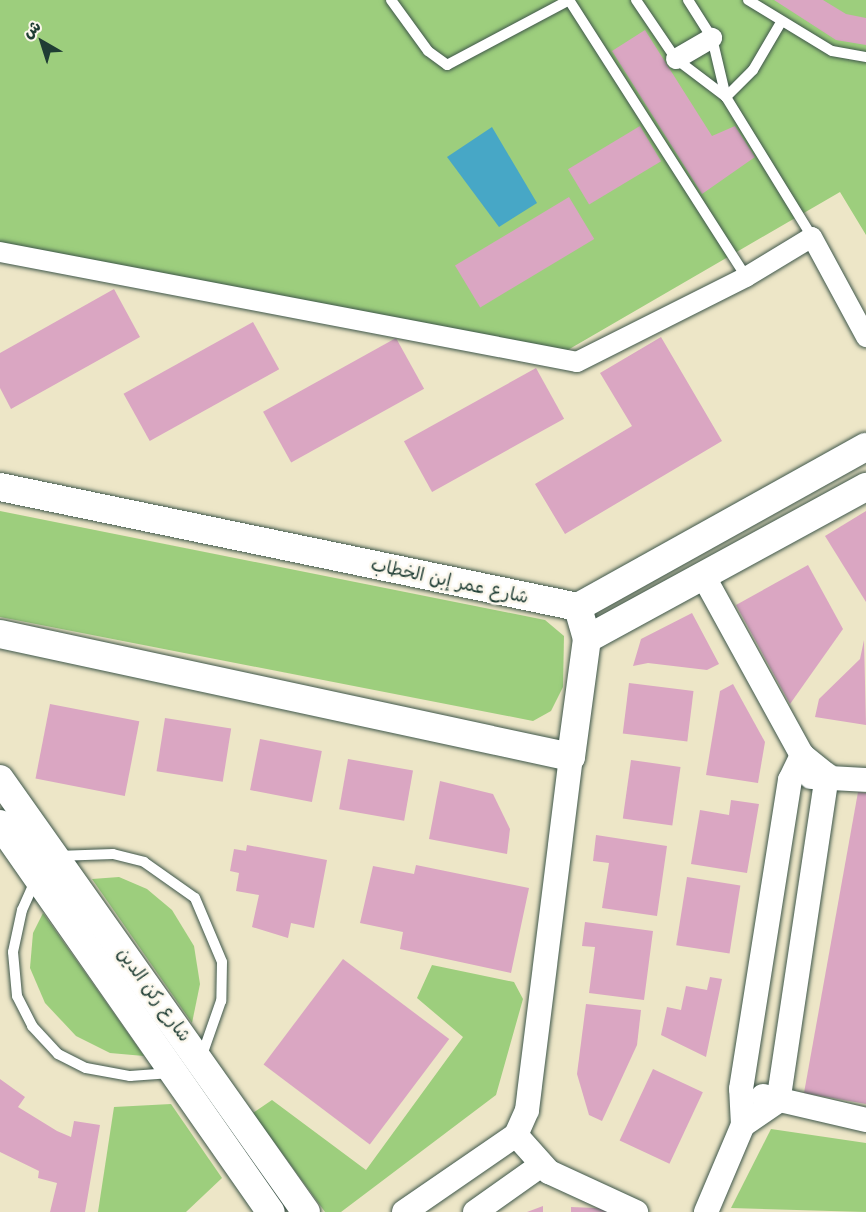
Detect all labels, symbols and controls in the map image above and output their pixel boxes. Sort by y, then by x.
north arrow [12,12,72,72]
text: ش [16,13,45,43]
street label: شارع عمر إبن الخطاب [369,553,531,607]
street label: شارع ركن الدين [114,943,196,1045]

